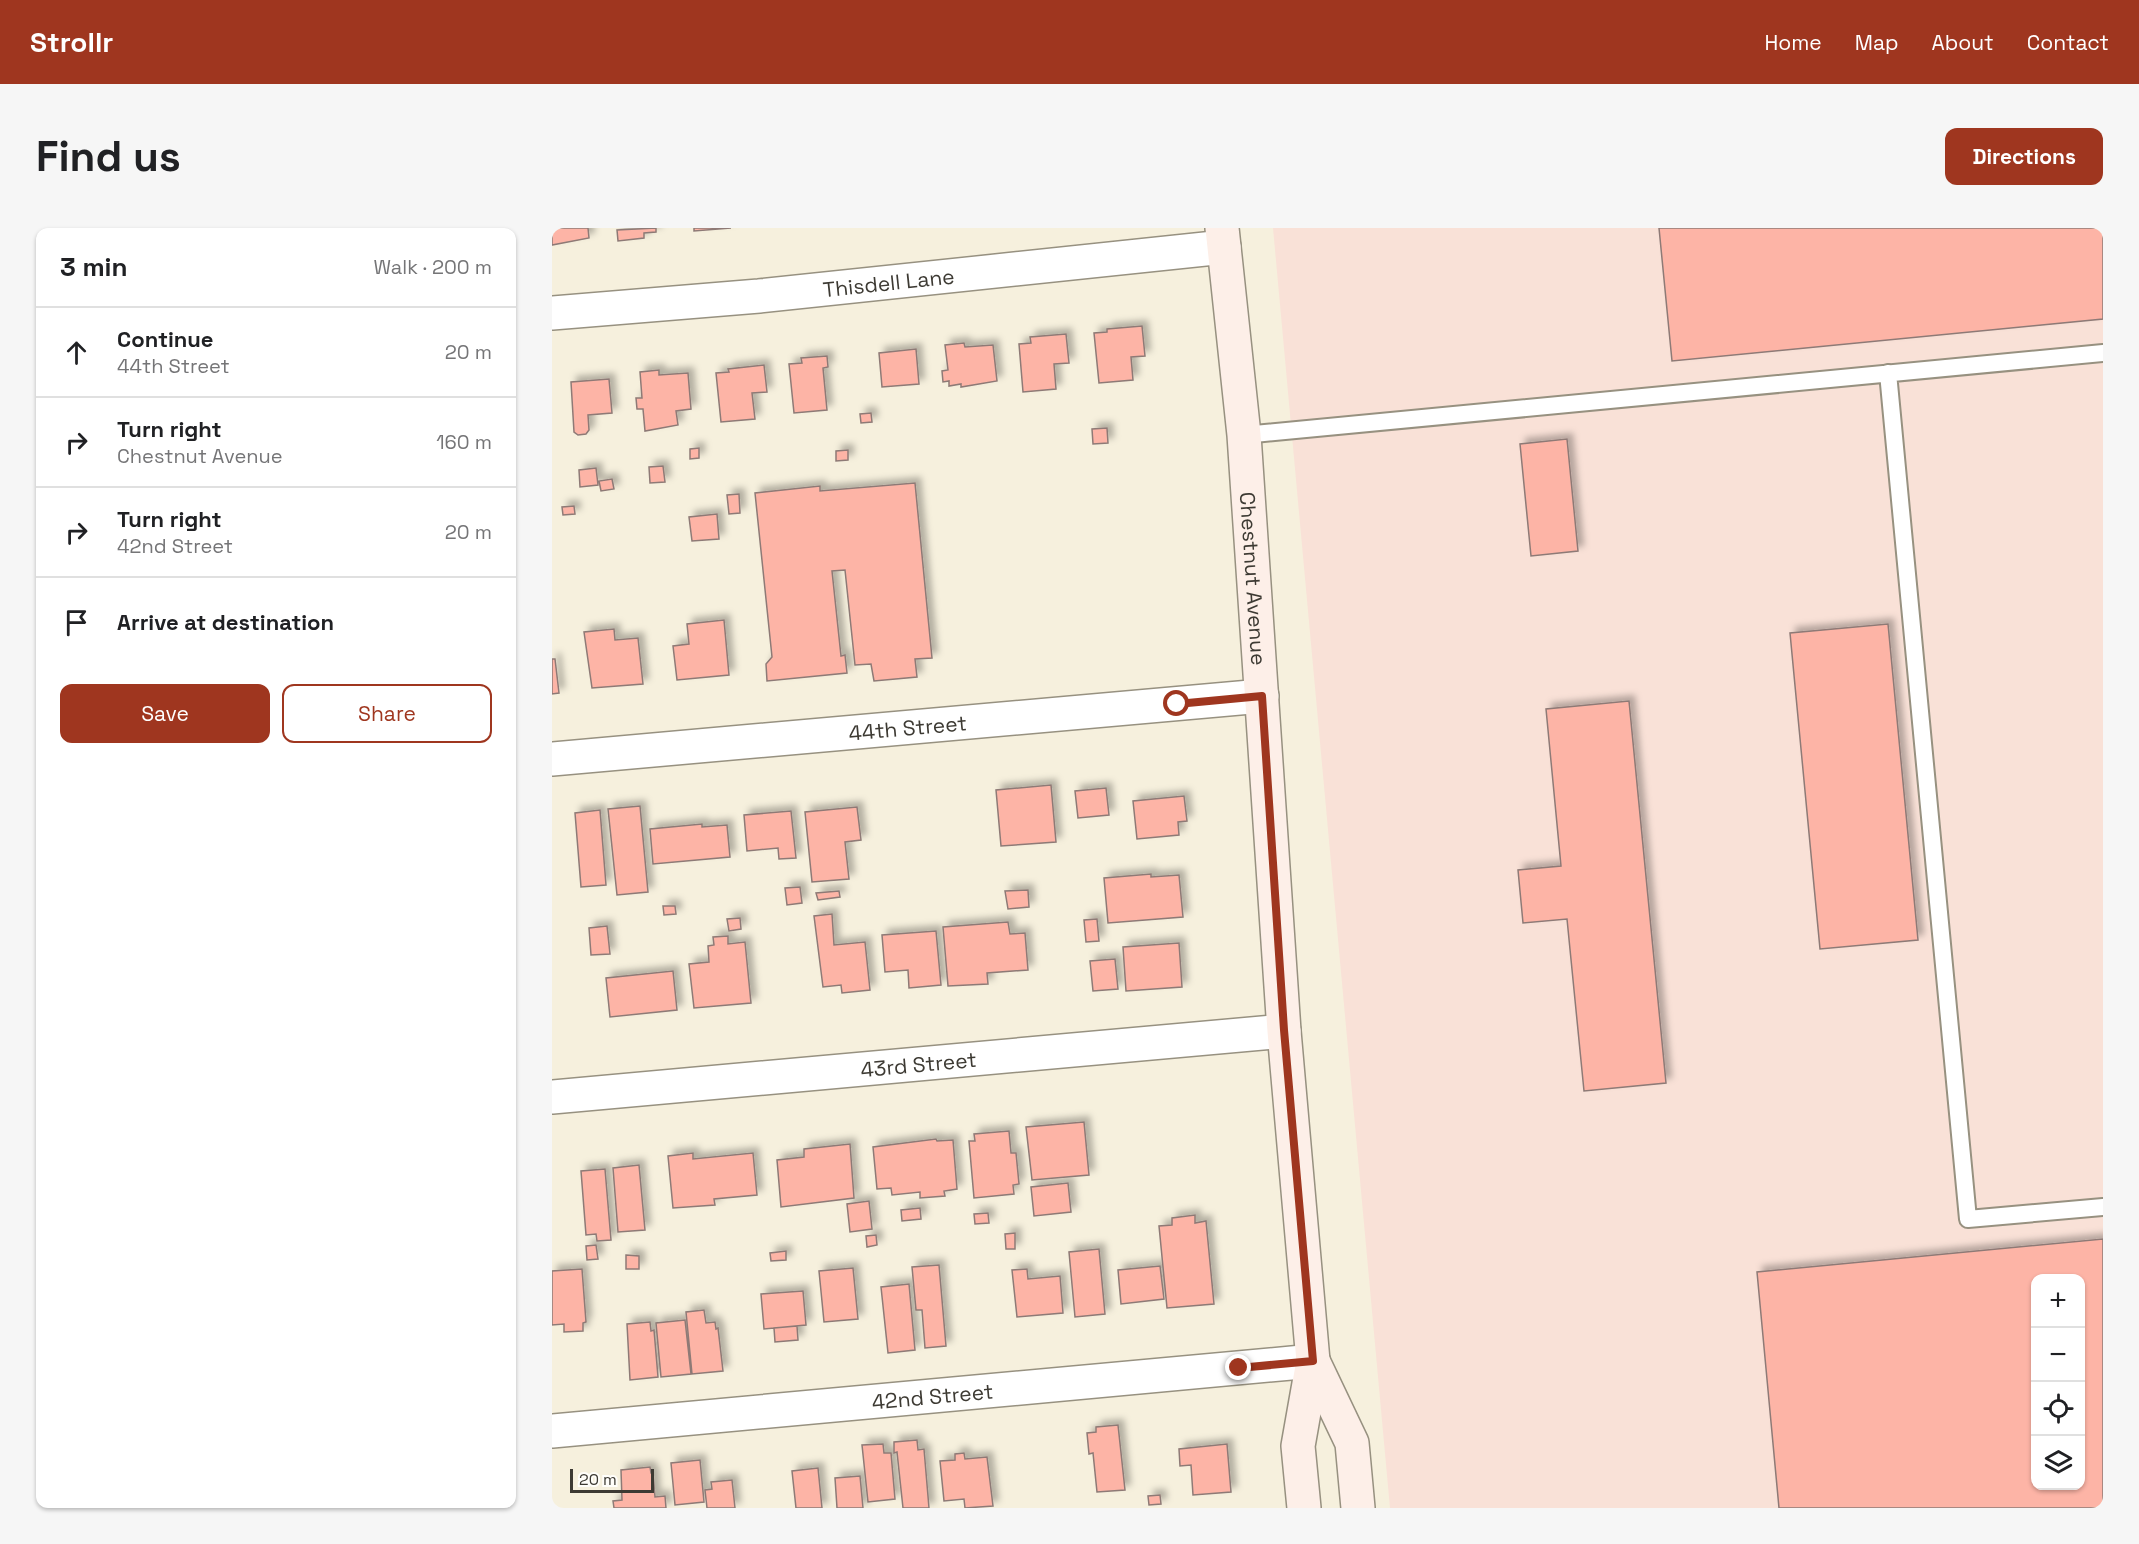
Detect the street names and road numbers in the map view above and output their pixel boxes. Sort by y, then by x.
street label: Thisdell Lane [822,262,956,303]
street label: Chestnut Avenue [1234,491,1273,666]
street label: 44th Street [847,709,968,746]
street label: 43rd Street [859,1045,978,1083]
street label: 42nd Street [870,1377,994,1415]

